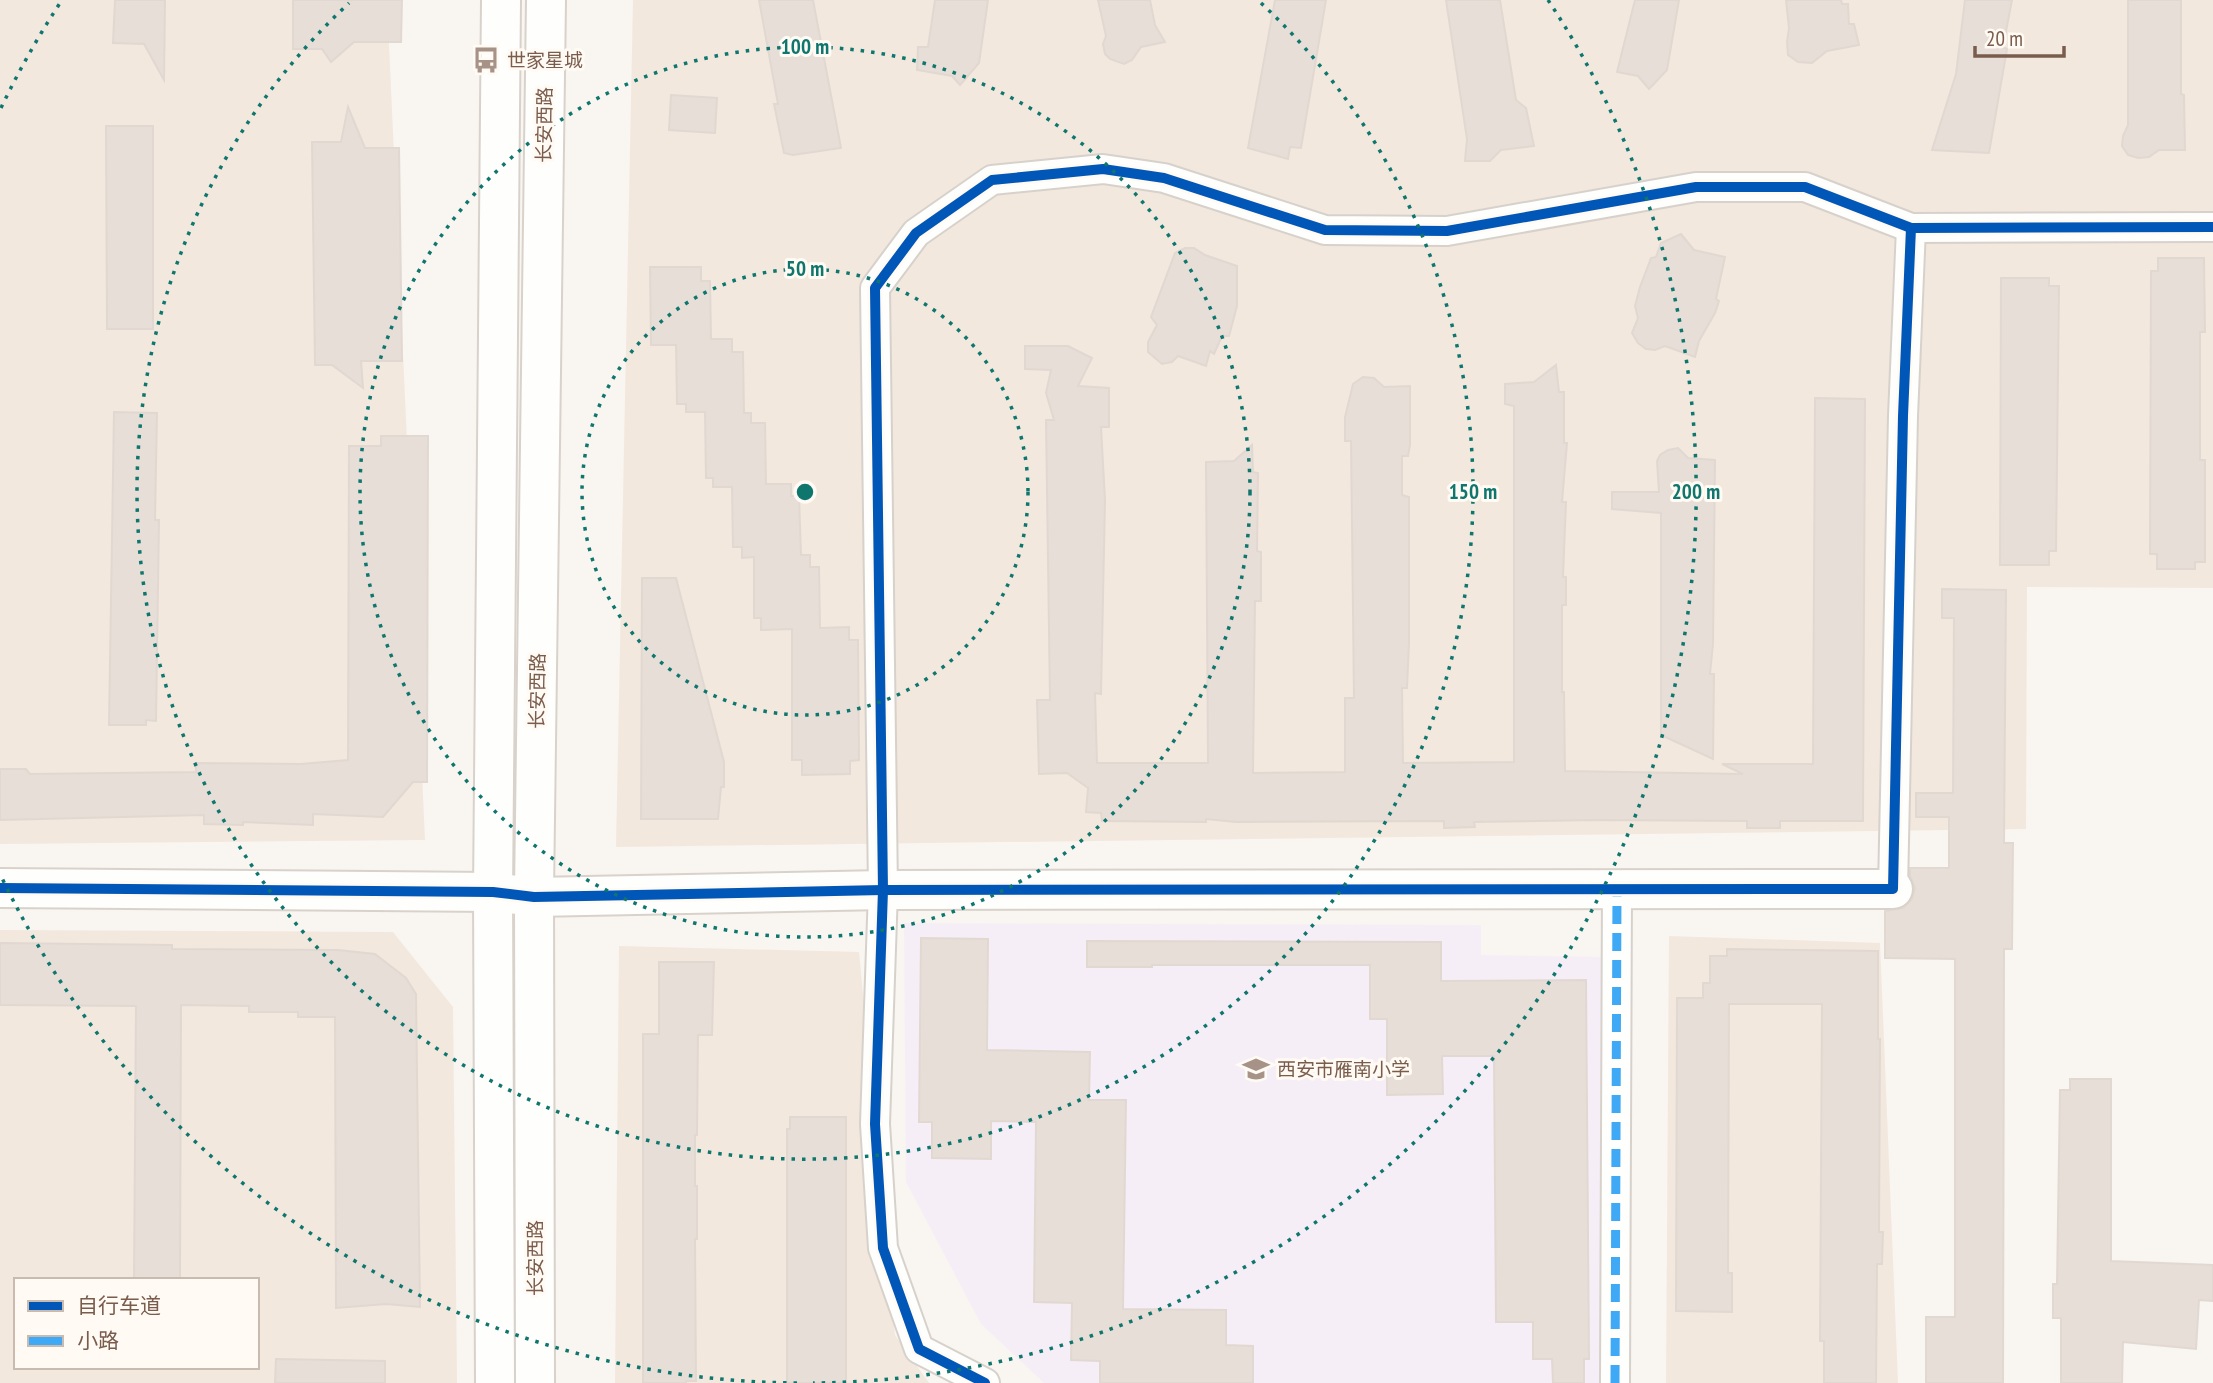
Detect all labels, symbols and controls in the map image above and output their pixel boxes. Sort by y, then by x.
scale bar [1975,14,2064,58]
text: 20 m [1986,25,2023,52]
text: 100 m [781,33,829,60]
bus stop icon: 世家星城 [471,45,501,75]
place label: 世家星城 [507,48,583,72]
street label: 长安西路 [531,87,557,163]
text: 50 m [786,255,824,282]
text: 150 m [1449,478,1497,505]
text: 200 m [1672,478,1720,505]
centre of rings [793,480,817,504]
street label: 长安西路 [524,653,550,729]
school or university icon: 西安市雁南小学 [1241,1054,1271,1084]
place label: 西安市雁南小学 [1277,1057,1410,1081]
street label: 长安西路 [523,1220,547,1296]
legend [14,1278,259,1369]
text: 自行车道 [77,1292,161,1319]
text: 小路 [77,1327,119,1354]

